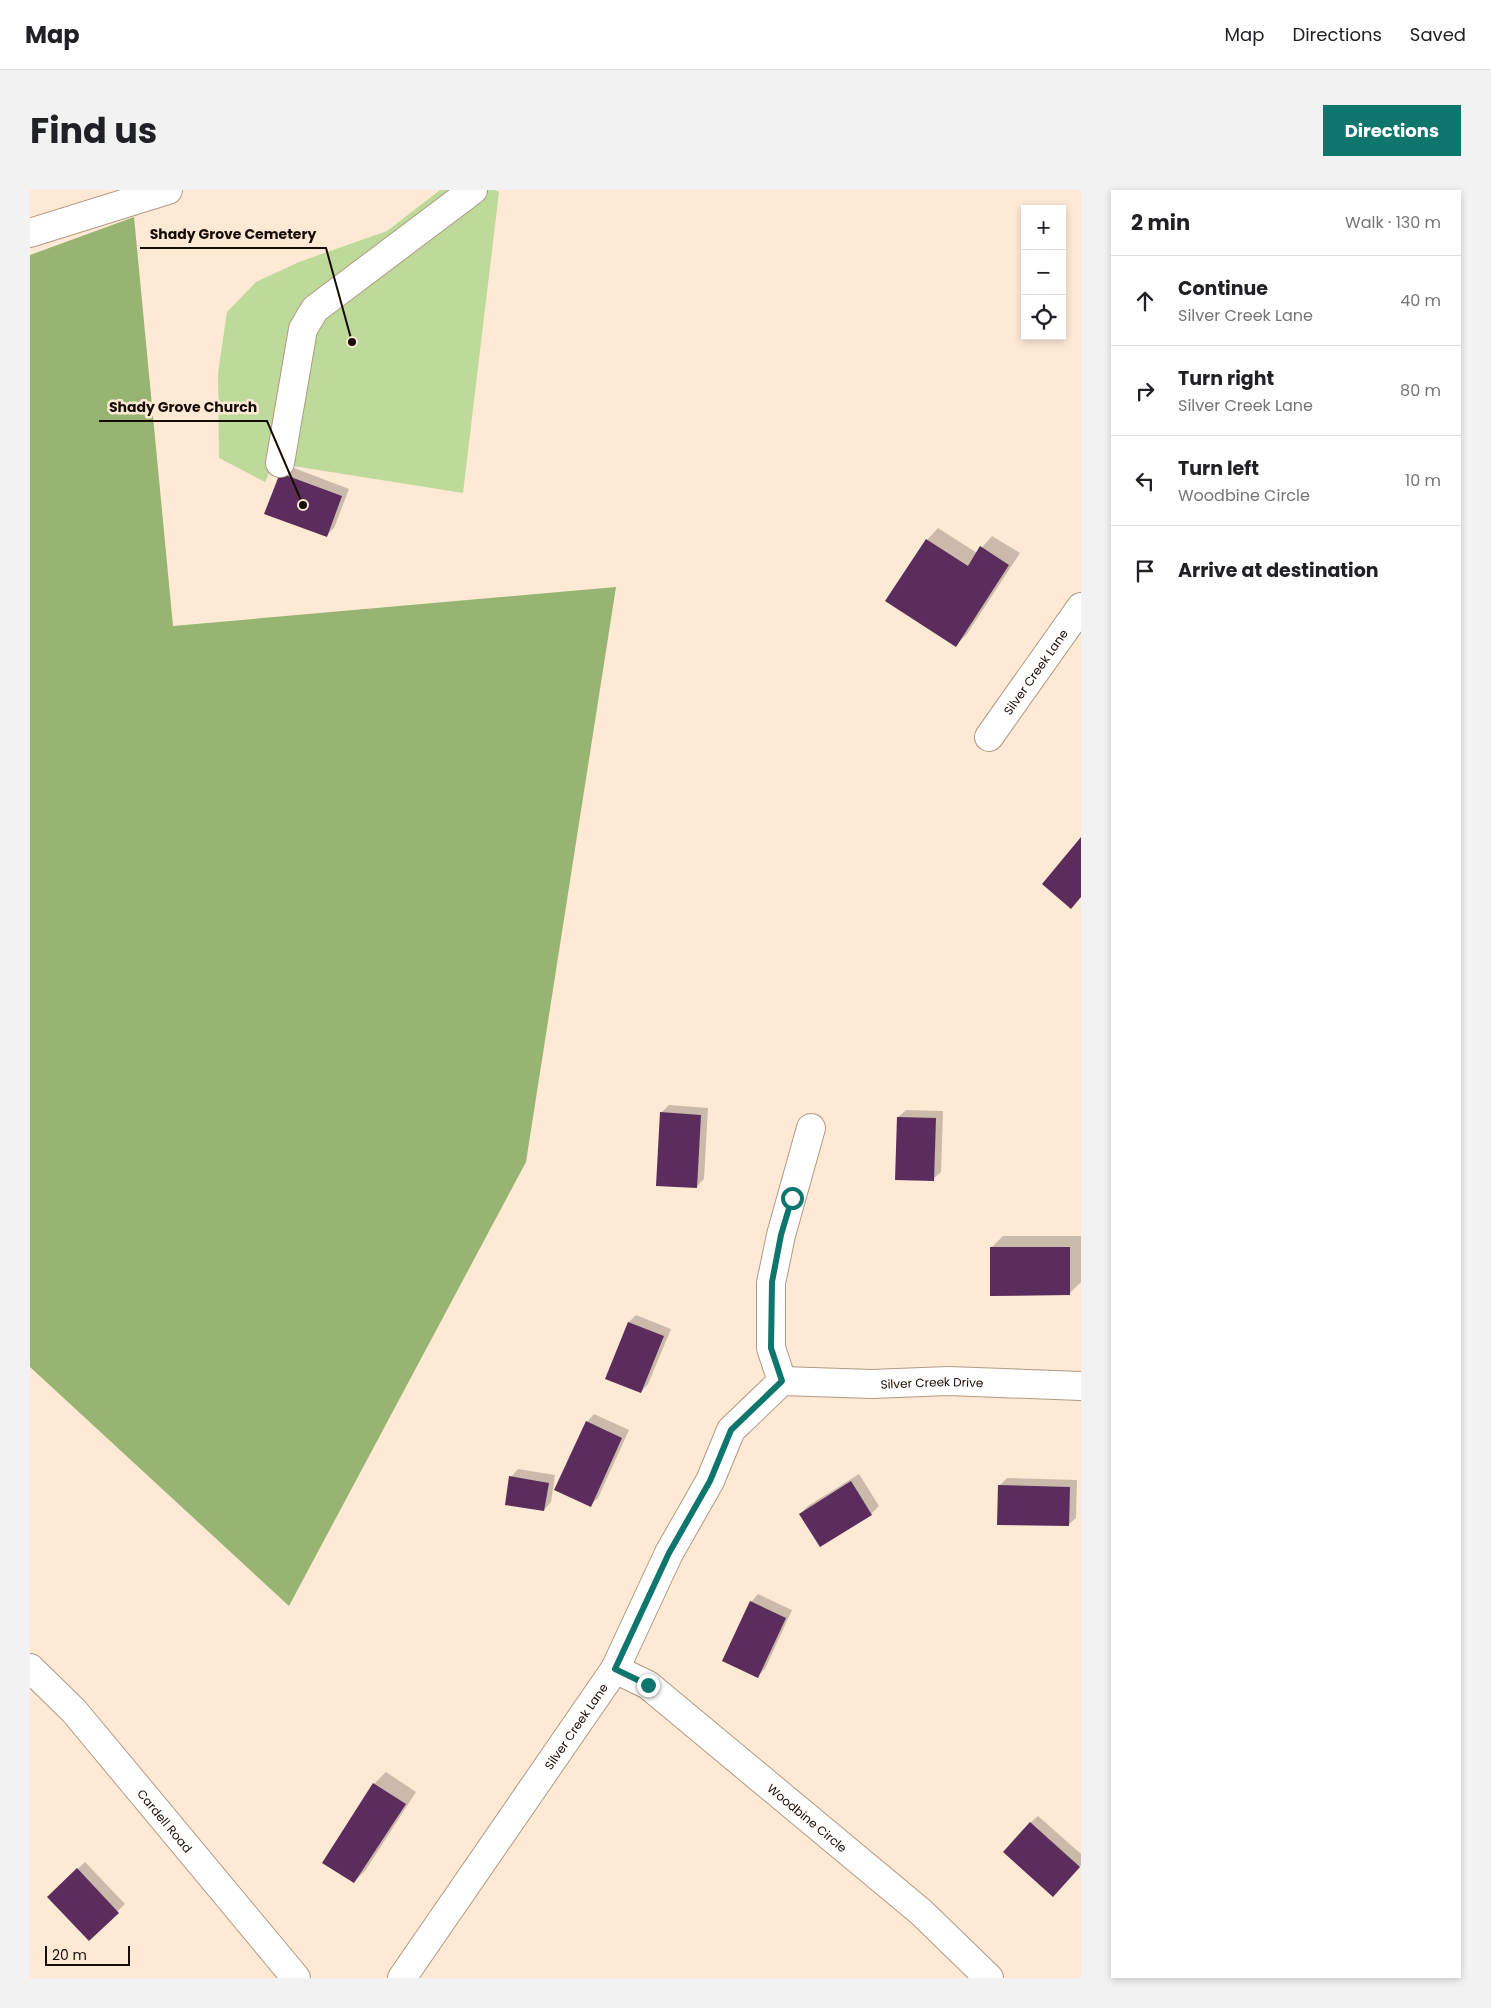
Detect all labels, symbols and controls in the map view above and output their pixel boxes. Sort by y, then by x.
text: Map [25,18,80,51]
text: Map [1225,22,1264,47]
text: Directions [1292,22,1382,47]
text: Saved [1410,22,1466,47]
button: Directions [1323,105,1461,156]
text: Find us [30,106,157,155]
map controls [1021,205,1066,340]
button: + [1021,205,1066,250]
text: 2 min [1131,208,1190,237]
text: Walk · 130 m [1345,211,1441,234]
callout: Shady Grove Cemetery [140,219,326,248]
text: Shady Grove Cemetery [150,224,316,244]
button: − [1021,250,1066,295]
text: Continue [1178,275,1268,302]
icon: ahead [1131,287,1159,315]
text: 40 m [1400,289,1441,312]
button: locate [1021,295,1066,340]
text: Silver Creek Lane [1178,304,1313,327]
text: Turn right [1178,365,1274,392]
icon: right [1131,377,1159,405]
text: 80 m [1400,379,1441,402]
callout: Shady Grove Church [99,392,267,421]
text: Silver Creek Lane [1178,394,1313,417]
text: Shady Grove Church [109,397,257,417]
text: Turn left [1178,455,1259,482]
icon: left [1131,467,1159,495]
text: 10 m [1405,469,1441,492]
text: Woodbine Circle [1178,484,1310,507]
icon: arrive [1131,557,1159,585]
text: Arrive at destination [1178,557,1379,584]
street label: Silver Creek Lane [999,625,1071,718]
route start [781,1187,804,1210]
street label: Silver Creek Drive [880,1372,984,1392]
route end [637,1674,660,1697]
street label: Silver Creek Lane [540,1680,611,1773]
street label: Woodbine Circle [764,1779,851,1856]
street label: Cardell Road [134,1785,197,1856]
scale bar [45,1943,130,1966]
text: 20 m [52,1945,87,1965]

